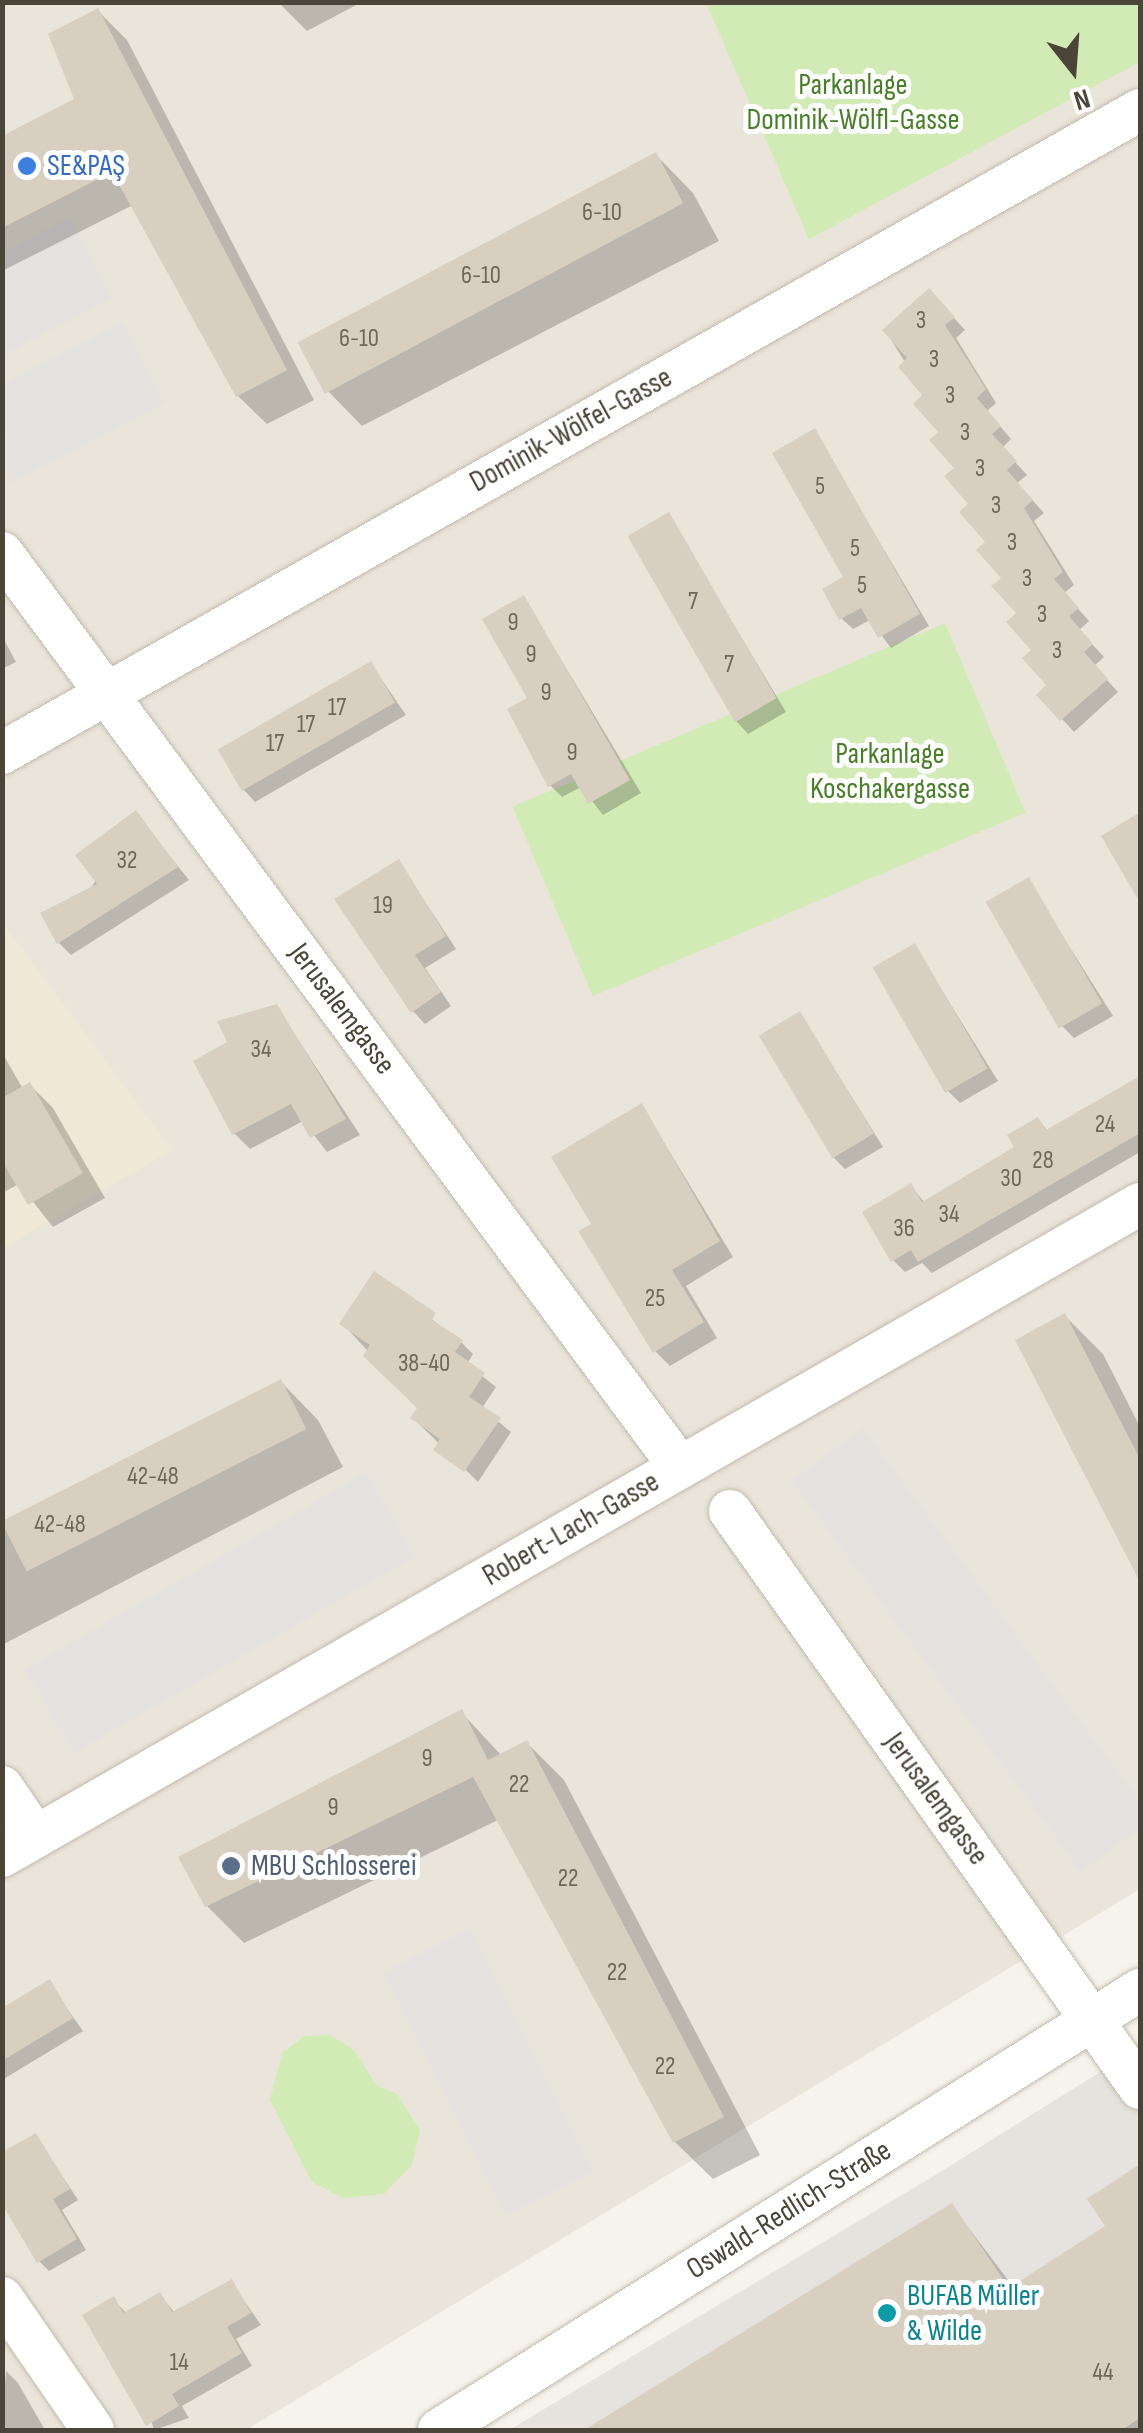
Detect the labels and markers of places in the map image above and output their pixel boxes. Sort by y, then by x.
place label: SE&PAŞ [47,148,125,184]
marker: SE&PAŞ [16,155,38,177]
place label: MBU Schlosserei [251,1848,416,1884]
marker: MBU Schlosserei [220,1855,242,1877]
place label: BUFAB Müller & Wilde [907,2278,1039,2348]
marker: BUFAB Müller & Wilde [876,2302,898,2324]

